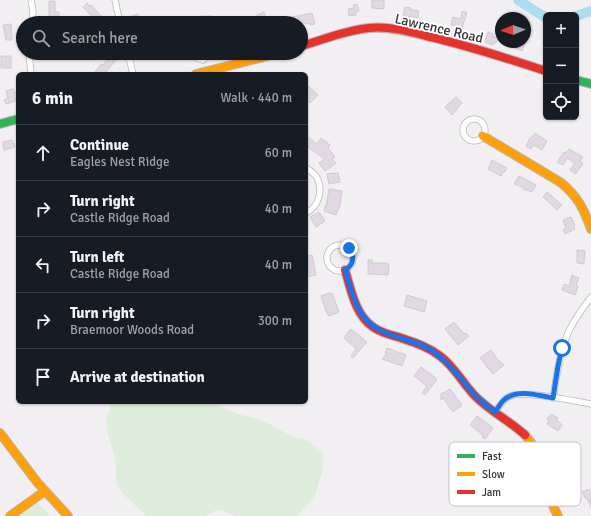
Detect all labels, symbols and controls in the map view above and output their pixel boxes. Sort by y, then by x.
street label: Lawrence Road [393,10,485,47]
north arrow [495,12,531,48]
map controls [543,12,579,120]
button: + [543,12,579,48]
search box [16,16,308,60]
icon: search [30,27,52,49]
text: Search here [62,29,138,47]
button: − [543,48,579,84]
button: locate [543,84,579,120]
text: 6 min [32,88,73,109]
text: Walk · 440 m [221,90,292,106]
text: Continue [70,136,129,154]
icon: ahead [32,142,54,164]
text: 60 m [265,145,292,161]
text: Eagles Nest Ridge [70,154,169,170]
text: Turn right [70,192,135,210]
icon: right [32,198,54,220]
text: 40 m [265,201,292,217]
text: Castle Ridge Road [70,210,170,226]
route end [340,239,358,257]
text: Turn left [70,248,124,266]
icon: left [32,254,54,276]
text: 40 m [265,257,292,273]
text: Castle Ridge Road [70,266,170,282]
text: Turn right [70,304,135,322]
icon: right [32,310,54,332]
text: 300 m [258,313,292,329]
text: Braemoor Woods Road [70,322,194,338]
route start [553,339,571,357]
icon: arrive [32,366,54,388]
text: Arrive at destination [70,368,205,386]
legend [449,442,581,506]
text: Fast [482,450,502,463]
text: Slow [482,468,505,481]
text: Jam [482,486,501,499]

